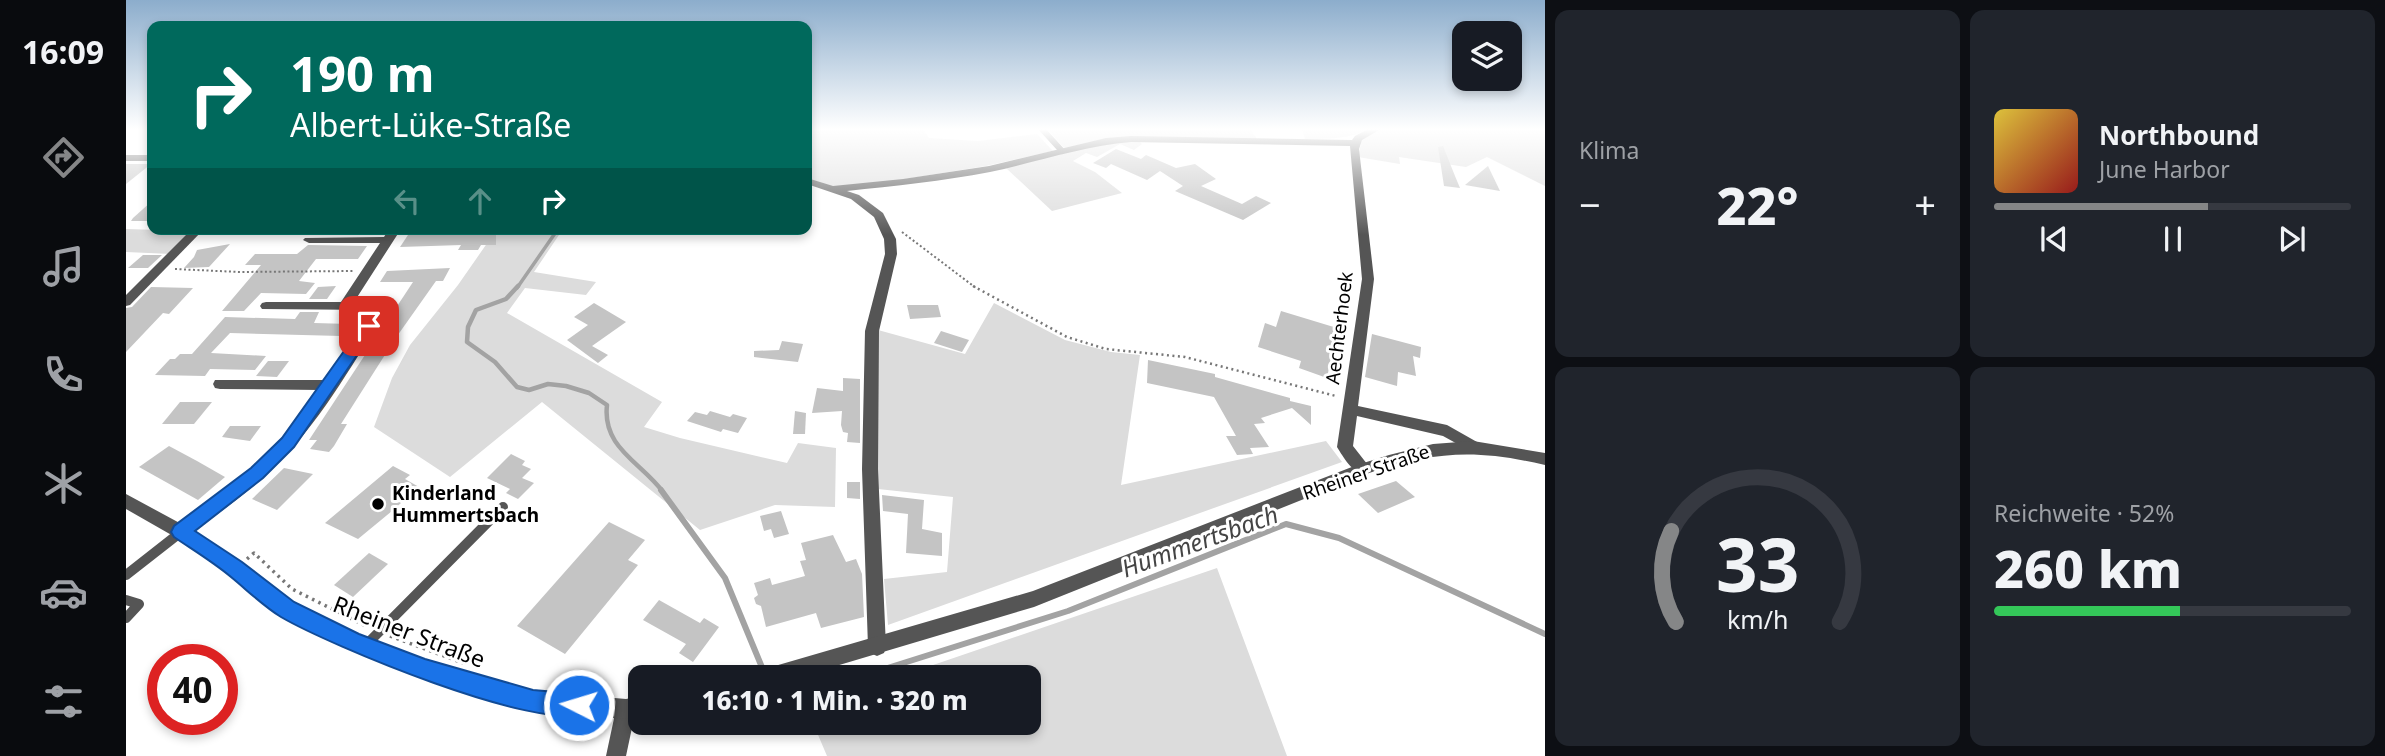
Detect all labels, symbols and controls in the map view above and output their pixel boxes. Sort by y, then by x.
map controls [1452,21,1522,91]
button: layers [1452,21,1522,91]
text: 16:09 [22,30,104,73]
text: 190 m [290,40,435,106]
icon: right [175,49,266,140]
text: Albert-Lüke-Straße [290,103,571,146]
text: Northbound [2099,117,2259,153]
icon: directions [39,133,88,182]
text: Klima [1579,134,1640,166]
text: June Harbor [2099,153,2230,185]
text: 22° [1716,169,1799,240]
text: − [1579,178,1601,230]
text: + [1914,178,1936,230]
icon: left [388,182,426,220]
icon: ahead [461,182,499,220]
icon: right [534,182,572,220]
icon: previous [2035,220,2073,258]
icon: pause [2154,220,2192,258]
icon: next [2273,220,2311,258]
icon: music [39,242,88,291]
street label: Aechterhoek [1319,270,1359,386]
pin [339,296,399,356]
icon: arrive [350,307,388,345]
icon: phone [39,350,88,399]
street label: Rheiner Straße [1299,438,1433,506]
icon: climate [39,459,88,508]
place label: Kinderland Hummertsbach [392,480,539,528]
marker: Kinderland Hummertsbach [370,496,386,512]
water label: Hummertsbach [1117,497,1282,584]
text: Reichweite · 52% [1994,497,2174,529]
text: 33 [1716,515,1799,614]
text: 260 km [1994,532,2182,603]
icon: car [39,568,88,617]
street label: Rheiner Straße [329,587,490,675]
text: km/h [1727,602,1788,636]
speed limit sign: 40 [147,644,238,735]
position arrow [542,668,616,742]
icon: filters [39,677,88,726]
text: 16:10 · 1 Min. · 320 m [701,682,968,718]

